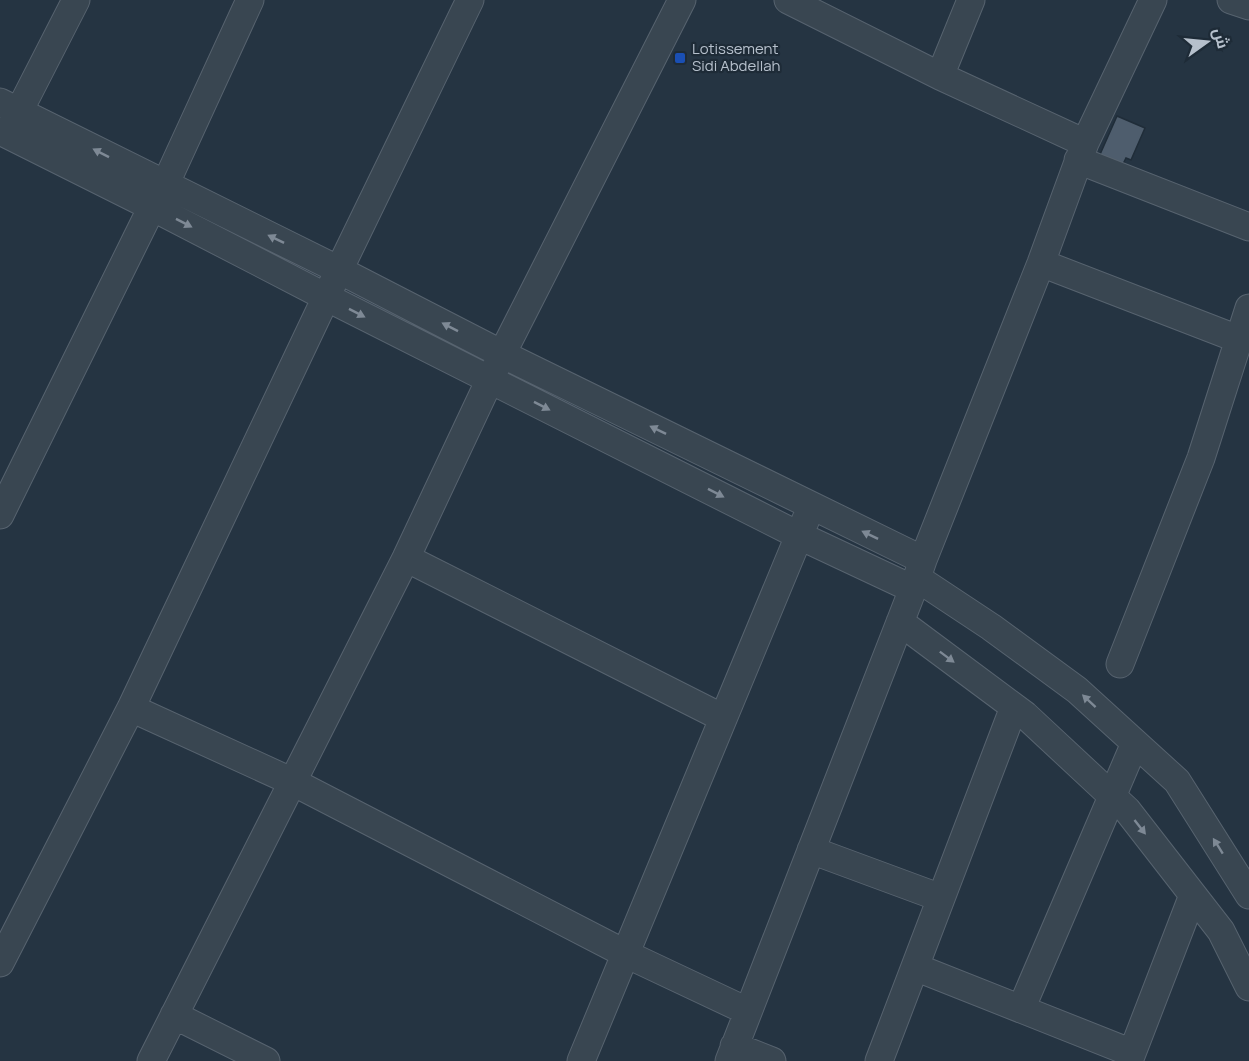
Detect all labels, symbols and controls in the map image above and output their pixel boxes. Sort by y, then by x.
north arrow [1177,12,1237,72]
text: ش [1208,25,1235,51]
place label: Lotissement Sidi Abdellah [692,38,781,76]
marker: Lotissement Sidi Abdellah [673,51,687,65]
one-way arrow [93,148,110,157]
one-way arrow [175,218,192,228]
one-way arrow [267,235,285,245]
one-way arrow [349,308,366,318]
one-way arrow [441,322,458,332]
one-way arrow [533,401,550,411]
one-way arrow [649,425,666,435]
one-way arrow [708,489,725,498]
one-way arrow [862,530,879,539]
one-way arrow [939,651,955,664]
one-way arrow [1082,695,1097,708]
one-way arrow [1134,819,1147,835]
one-way arrow [1212,838,1223,854]

